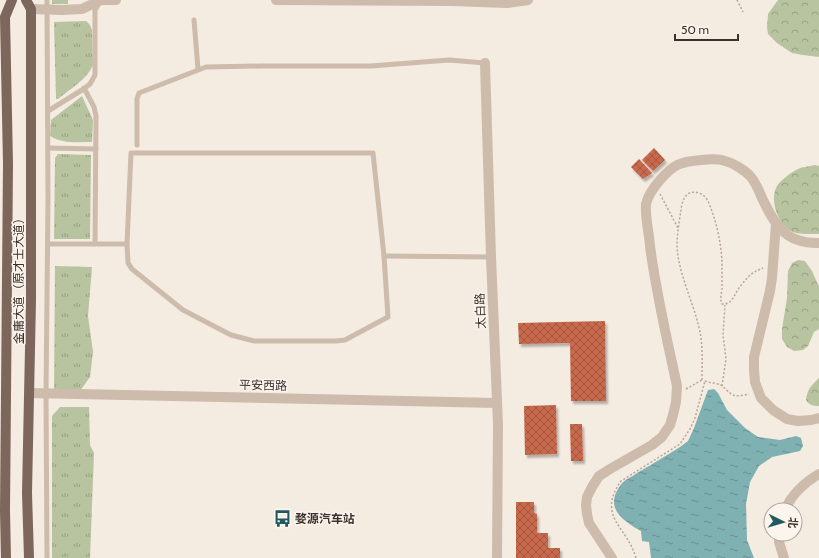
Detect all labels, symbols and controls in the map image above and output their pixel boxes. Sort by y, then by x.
scale bar [675,16,738,42]
text: 50 m [681,22,709,37]
street label: 金庸大道（原才士大道） [11,212,26,344]
street label: 太白路 [472,293,488,329]
street label: 平安西路 [239,377,287,393]
north arrow [763,502,803,542]
bus stop icon: 婺源汽车站 [272,508,292,528]
place label: 婺源汽车站 [295,511,355,526]
text: 北 [786,517,800,529]

